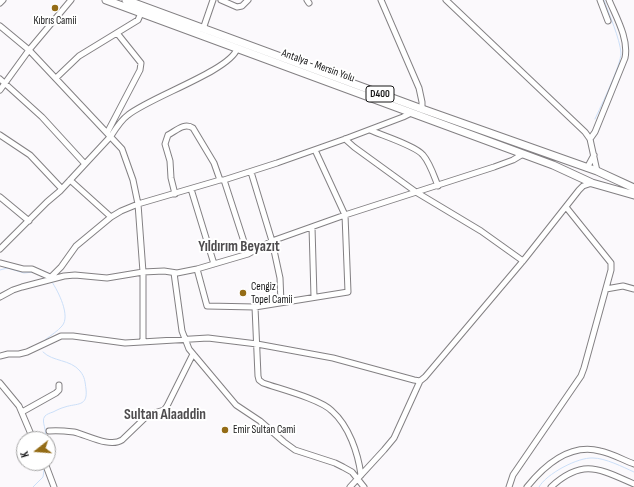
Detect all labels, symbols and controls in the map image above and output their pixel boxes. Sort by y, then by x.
marker: Kıbrıs Camii [50,3,60,13]
place label: Kıbrıs Camii [34,14,76,28]
street label: Antalya - Mersin Yolu [280,47,356,85]
road number: D400 [366,86,394,102]
district label: Yıldırım Beyazıt [198,238,280,256]
place label: Cengiz Topel Camii [251,280,293,306]
marker: Cengiz Topel Camii [238,288,248,298]
district label: Sultan Alaaddin [124,406,206,424]
place label: Emir Sultan Cami [233,423,295,437]
marker: Emir Sultan Cami [220,425,230,435]
north arrow [16,431,56,471]
text: K [18,450,32,459]

